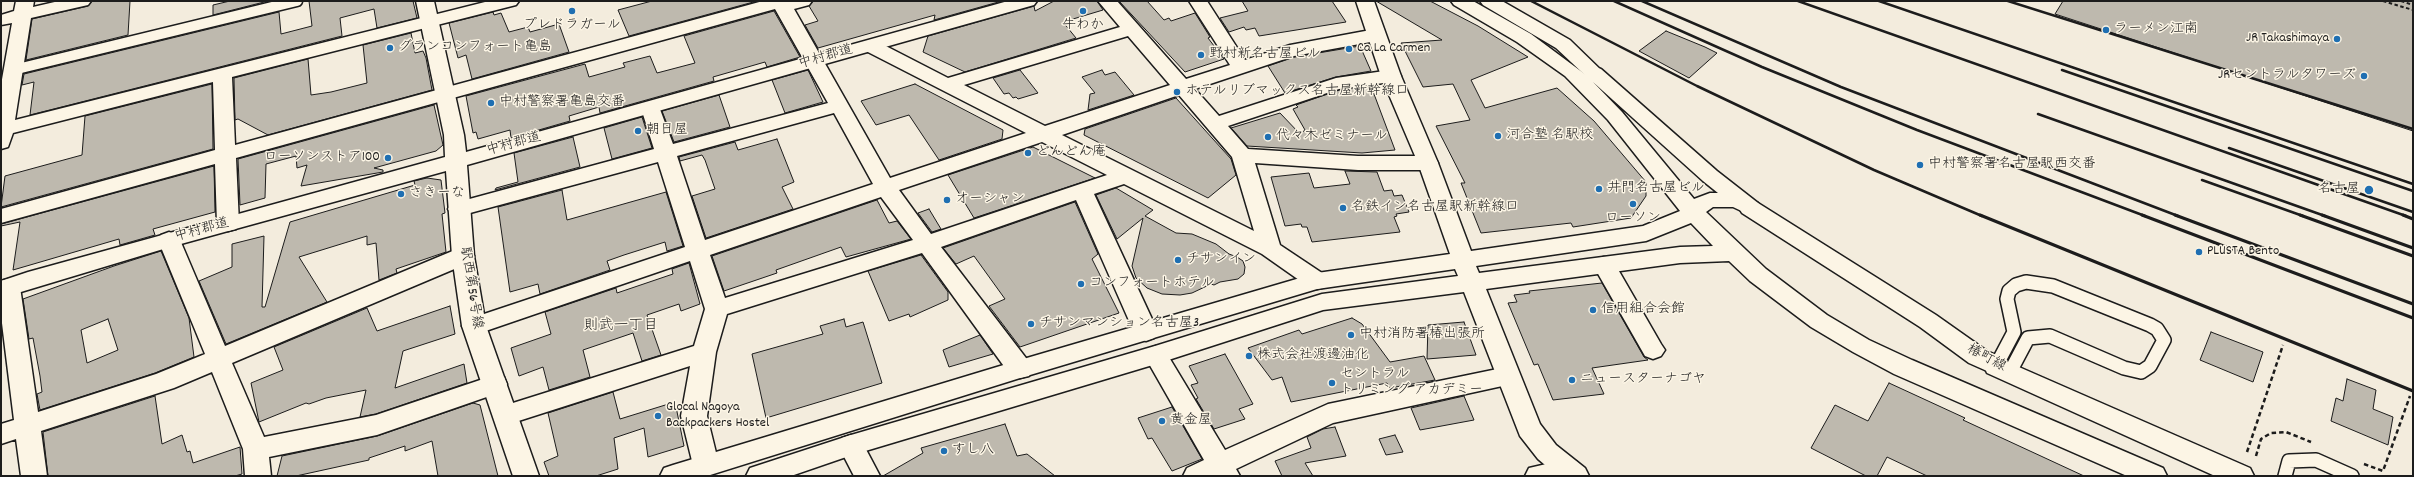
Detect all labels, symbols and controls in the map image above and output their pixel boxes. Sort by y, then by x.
marker: プレドラガール [567,6,577,16]
marker: 牛わか [1078,6,1088,16]
place label: プレドラガール [523,18,621,34]
place label: 牛わか [1062,18,1104,34]
place label: ラーメン江南 [2114,22,2198,38]
marker: ラーメン江南 [2101,25,2111,35]
place label: JR Takashimaya [2246,31,2329,47]
marker: JR Takashimaya [2332,34,2342,44]
place label: グランコンフォート亀島 [398,40,552,56]
place label: Ca La Carmen [1357,41,1430,57]
street label: 中村郡道 [797,42,855,74]
marker: グランコンフォート亀島 [385,43,395,53]
marker: Ca La Carmen [1344,44,1354,54]
place label: 野村新名古屋ビル [1209,47,1321,63]
marker: 野村新名古屋ビル [1196,50,1206,60]
place label: JRセントラルタワーズ [2218,68,2356,84]
marker: JRセントラルタワーズ [2359,71,2369,81]
place label: ホテルリブマックス名古屋新幹線口 [1185,84,1409,100]
marker: ホテルリブマックス名古屋新幹線口 [1172,87,1182,97]
place label: 中村警察署亀島交番 [499,95,625,111]
marker: 中村警察署亀島交番 [486,98,496,108]
place label: 朝日屋 [646,123,688,139]
marker: 朝日屋 [633,126,643,136]
place label: 河合塾 名駅校 [1506,128,1593,144]
place label: 代々木ゼミナール [1276,129,1388,145]
street label: 中村郡道 [485,130,543,160]
marker: 河合塾 名駅校 [1493,131,1503,141]
marker: 代々木ゼミナール [1263,132,1273,142]
place label: どんどん庵 [1036,145,1106,161]
marker: どんどん庵 [1023,148,1033,158]
place label: ローソンストア100 [264,150,380,166]
marker: ローソンストア100 [383,153,393,163]
place label: 中村警察署名古屋駅西交番 [1928,157,2096,173]
marker: 中村警察署名古屋駅西交番 [1915,160,1925,170]
place label: 井門名古屋ビル [1607,181,1705,197]
place label: 名古屋 [2318,182,2360,198]
marker: 井門名古屋ビル [1594,184,1604,194]
marker: 名古屋 [2363,184,2375,196]
place label: さきーな [409,186,465,202]
marker: さきーな [396,189,406,199]
place label: オーシャン [955,192,1025,208]
marker: オーシャン [942,195,952,205]
marker: ローソン [1628,199,1638,209]
place label: 名鉄イン名古屋駅新幹線口 [1351,200,1519,216]
marker: 名鉄イン名古屋駅新幹線口 [1338,203,1348,213]
place label: ローソン [1605,211,1661,227]
street label: 中村郡道 [173,216,231,246]
place label: PLUSTA Bento [2207,244,2279,260]
street label: 駅西第56号線 [455,246,485,330]
marker: PLUSTA Bento [2194,247,2204,257]
place label: チサンイン [1186,252,1256,268]
marker: チサンイン [1173,255,1183,265]
place label: コンフォートホテル [1089,276,1215,292]
marker: コンフォートホテル [1076,279,1086,289]
place label: 信用組合会館 [1601,302,1685,318]
marker: 信用組合会館 [1588,305,1598,315]
place label: チサンマンション名古屋3 [1039,316,1199,332]
district label: 則武一丁目 [584,318,658,336]
marker: チサンマンション名古屋3 [1026,319,1036,329]
place label: 中村消防署椿出張所 [1359,327,1485,343]
marker: 中村消防署椿出張所 [1346,330,1356,340]
street label: 椿町線 [1964,342,2008,376]
place label: 株式会社渡邊油化 [1257,348,1369,364]
marker: 株式会社渡邊油化 [1244,351,1254,361]
place label: セントラル トリミング アカデミー [1340,367,1483,400]
place label: ニュースターナゴヤ [1580,372,1706,388]
marker: ニュースターナゴヤ [1567,375,1577,385]
marker: セントラル トリミング アカデミー [1327,378,1337,388]
place label: Glocal Nagoya Backpackers Hostel [666,400,769,432]
marker: Glocal Nagoya Backpackers Hostel [653,411,663,421]
place label: 黄金屋 [1170,413,1212,429]
marker: 黄金屋 [1157,416,1167,426]
place label: すし八 [952,443,994,459]
marker: すし八 [939,446,949,456]

